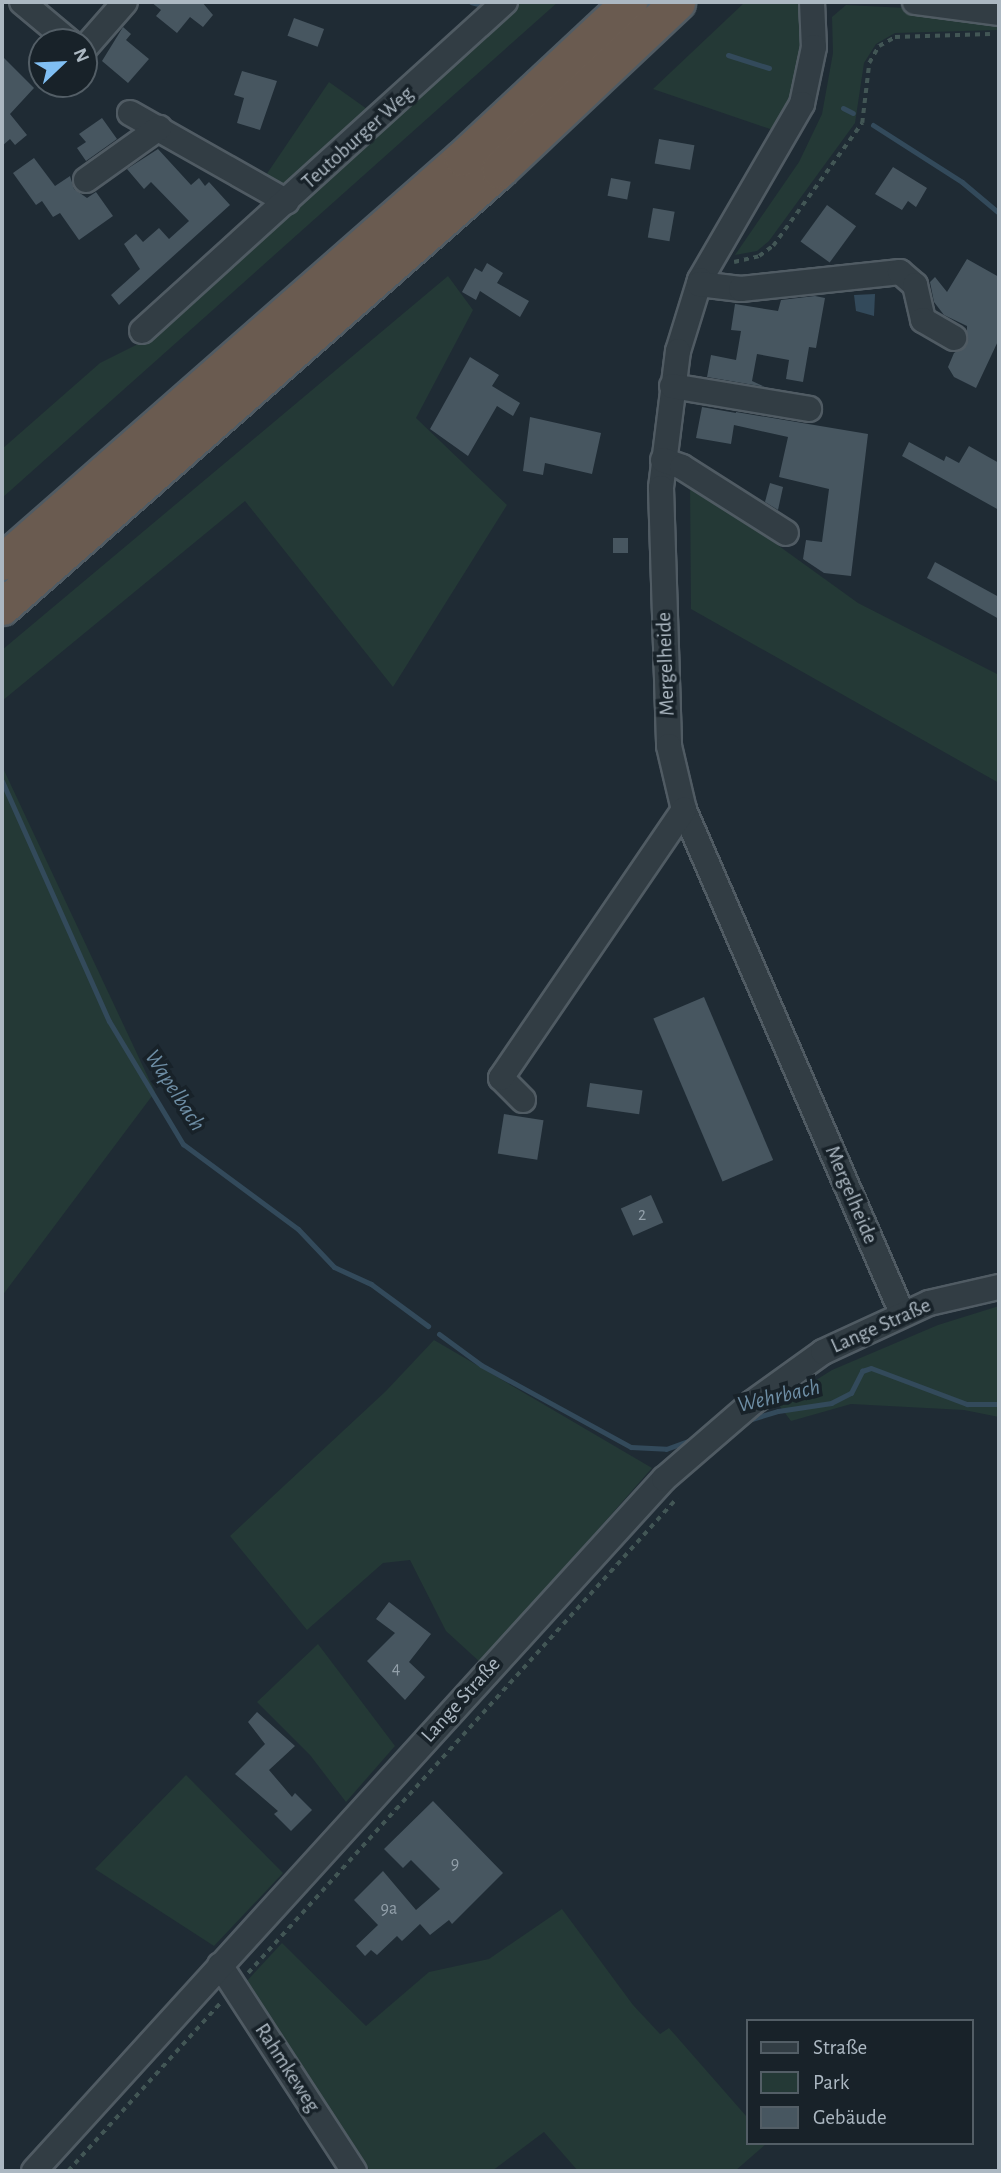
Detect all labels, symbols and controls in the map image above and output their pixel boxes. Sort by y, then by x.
north arrow [28,28,98,98]
text: N [70,46,92,65]
street label: Teutoburger Weg [297,81,419,195]
street label: Mergelheide [652,612,680,716]
water label: Wapelbach [137,1045,211,1137]
street label: Mergelheide [819,1142,883,1248]
house number: 2 [638,1204,646,1226]
street label: Lange Straße [827,1293,935,1359]
water label: Wehrbach [735,1374,823,1420]
street label: Lange Straße [416,1652,506,1748]
house number: 4 [392,1658,400,1680]
house number: 9 [451,1853,459,1875]
house number: 9a [381,1898,397,1920]
street label: Rahmkeweg [249,2019,325,2117]
legend [746,2019,973,2145]
text: Straße [813,2037,867,2058]
text: Park [813,2072,849,2093]
text: Gebäude [813,2107,887,2128]

